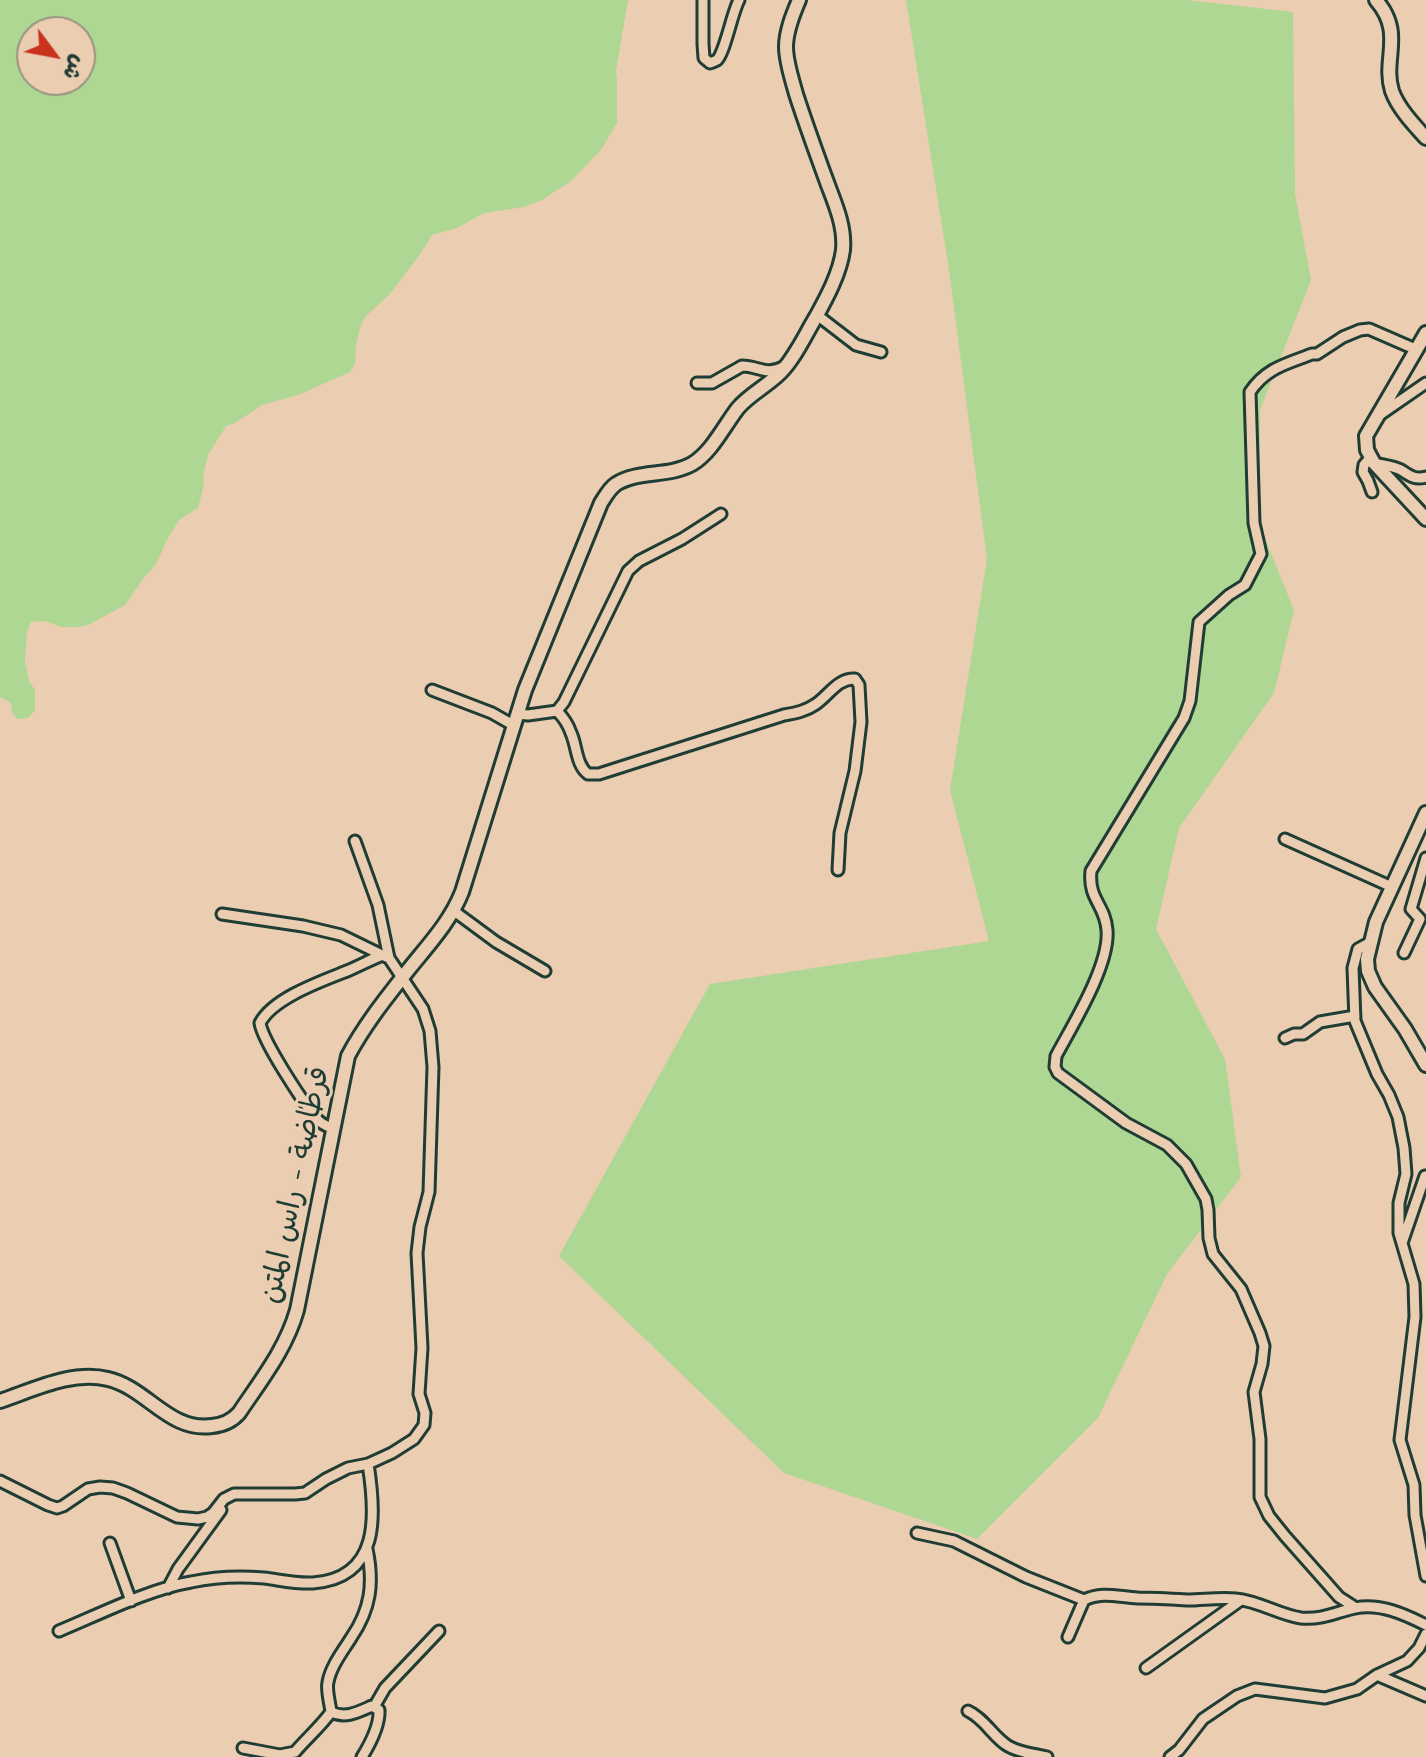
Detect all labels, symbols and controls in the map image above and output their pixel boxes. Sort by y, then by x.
north arrow [16,16,96,96]
text: ش [57,50,92,85]
street label: قرطاضة - راس المتن [252,1063,338,1307]

